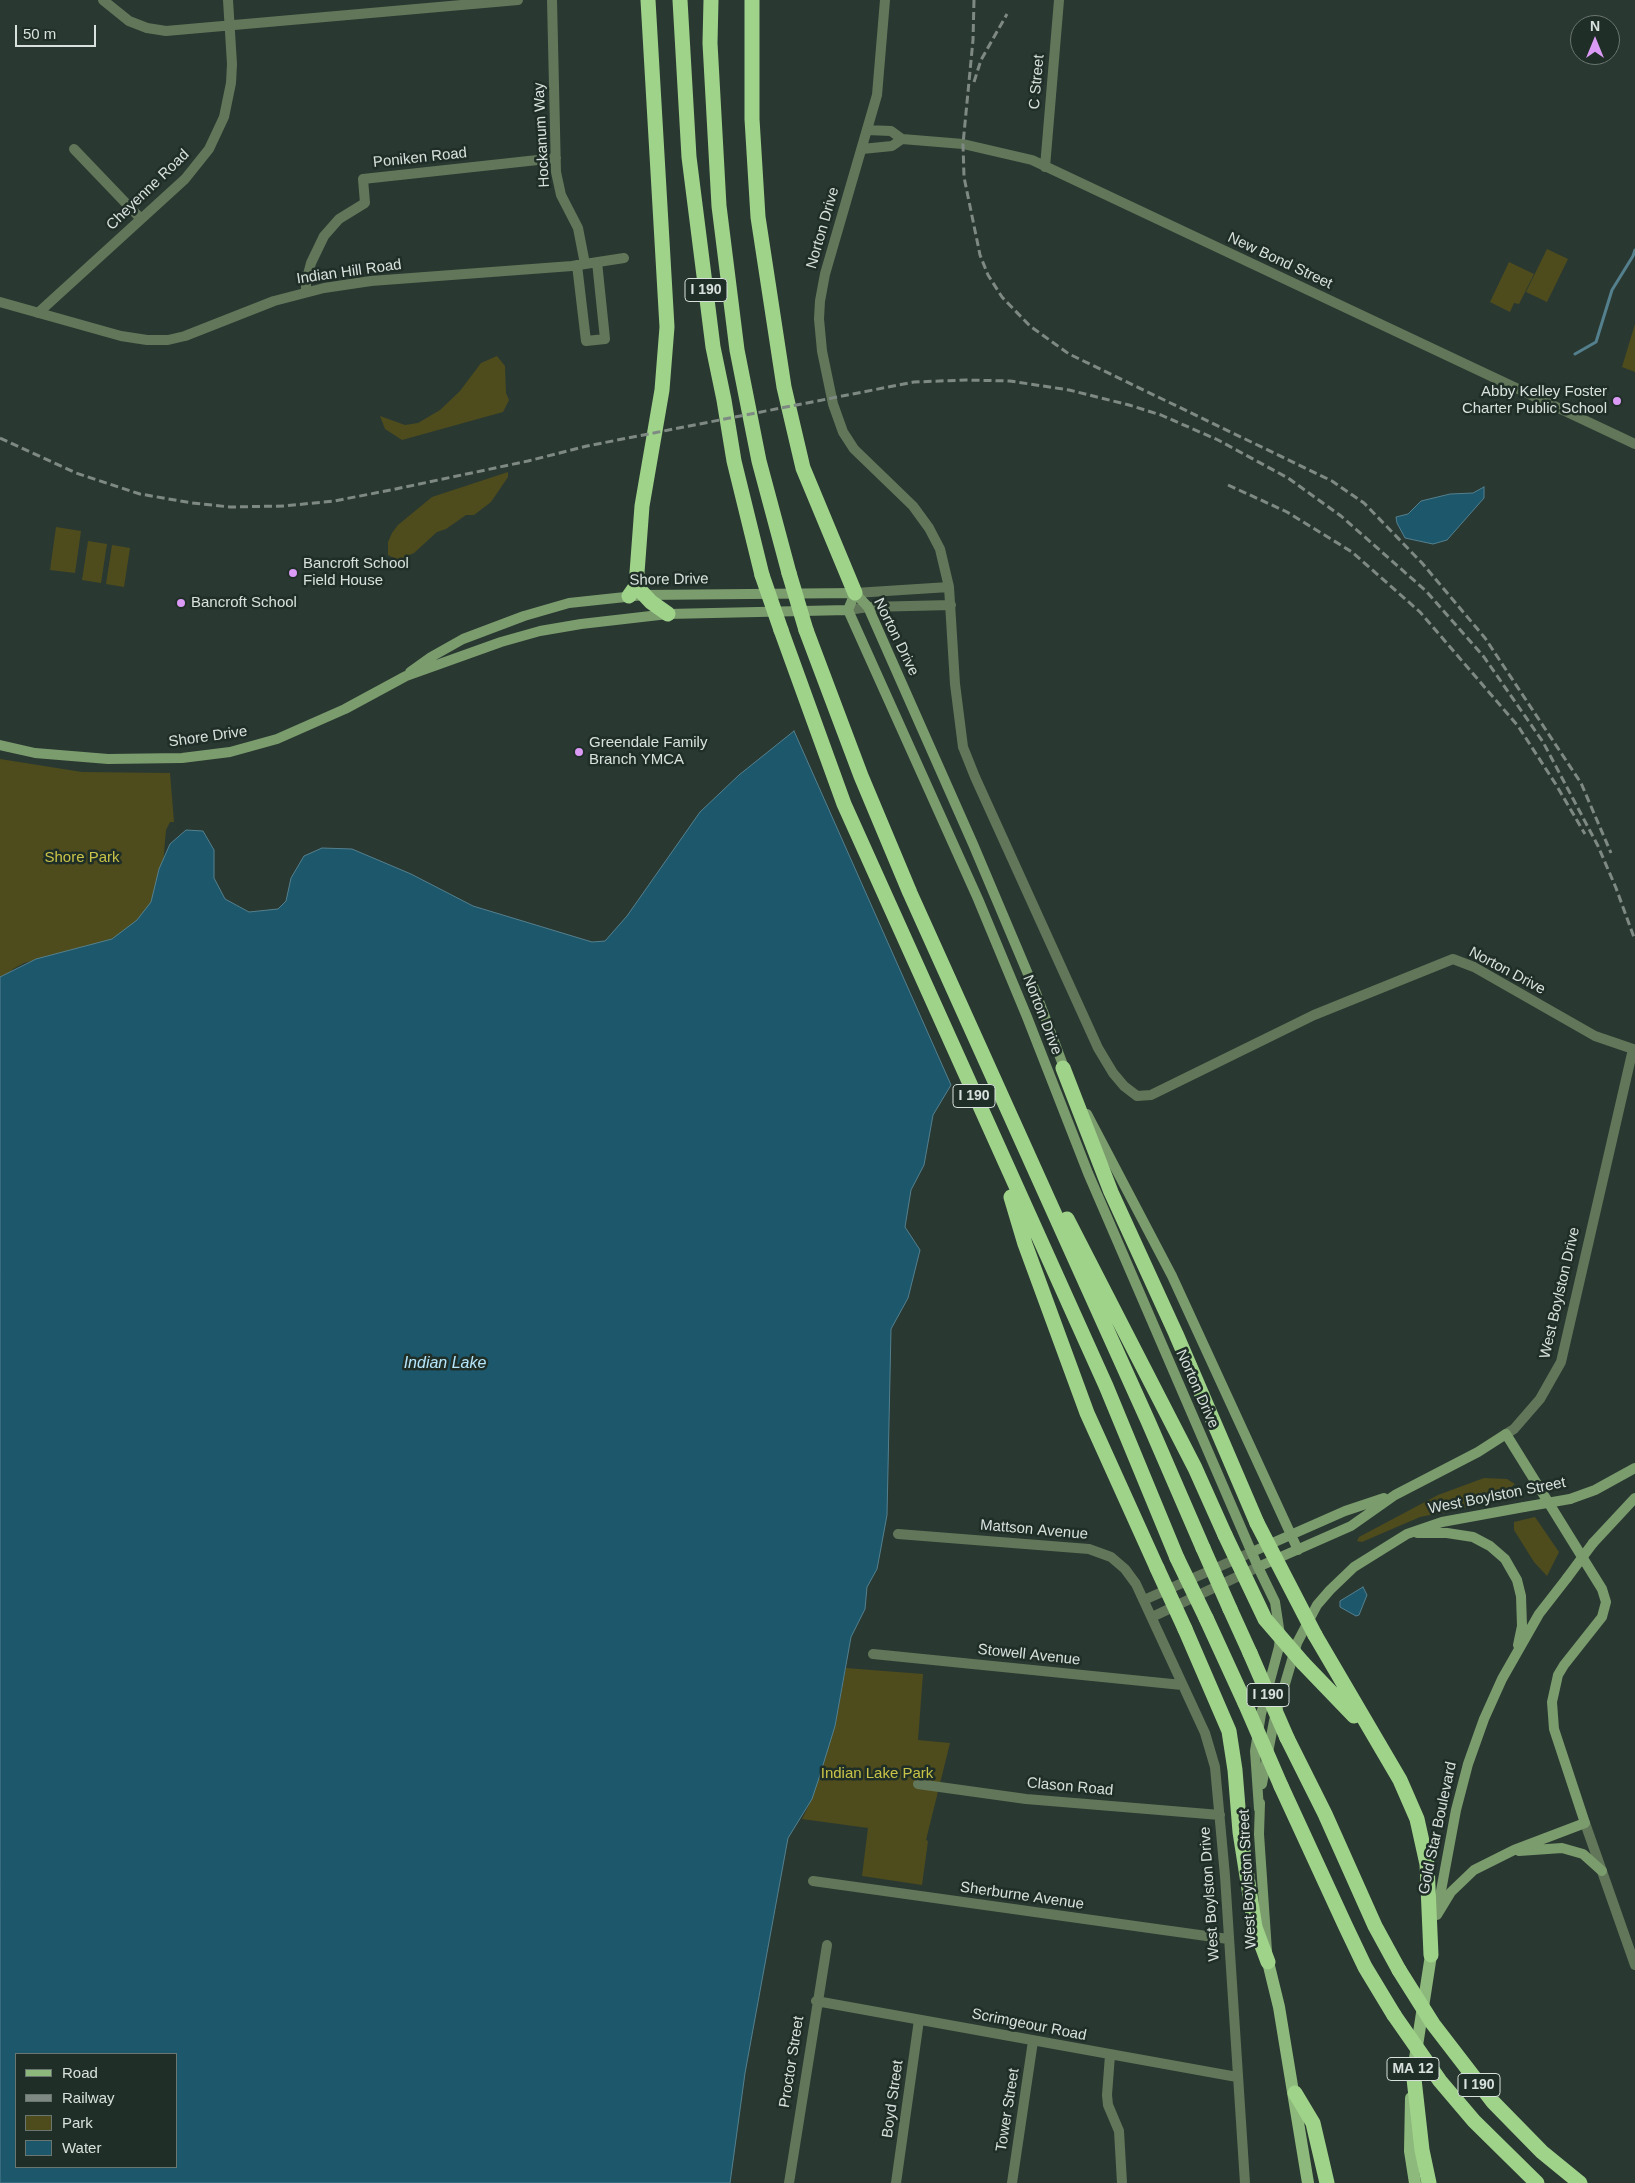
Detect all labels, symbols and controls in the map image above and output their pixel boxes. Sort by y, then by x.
scale bar [18,15,99,47]
north arrow [1570,15,1620,65]
text: N [1590,18,1600,34]
text: 50 m [23,25,56,42]
street label: C Street [1026,54,1048,110]
street label: Hockanum Way [530,82,554,188]
street label: Poniken Road [372,144,468,172]
street label: Cheyenne Road [103,146,193,234]
street label: Norton Drive [803,185,843,271]
street label: New Bond Street [1225,229,1335,293]
street label: Indian Hill Road [295,256,403,288]
road number: I 190 [685,278,727,302]
place label: Abby Kelley Foster Charter Public School [1462,383,1607,418]
marker: Abby Kelley Foster Charter Public School [1611,395,1623,407]
place label: Bancroft School Field House [303,555,409,590]
marker: Bancroft School Field House [287,567,299,579]
street label: Shore Drive [629,570,709,590]
place label: Bancroft School [191,594,297,612]
street label: Norton Drive [869,595,923,679]
marker: Bancroft School [175,597,187,609]
street label: Shore Drive [168,723,248,751]
place label: Greendale Family Branch YMCA [589,734,707,769]
marker: Greendale Family Branch YMCA [573,746,585,758]
park label: Shore Park [44,849,120,867]
street label: Norton Drive [1466,943,1548,999]
street label: Norton Drive [1019,972,1065,1058]
road number: I 190 [953,1084,995,1108]
street label: West Boylston Drive [1536,1225,1584,1361]
street label: Norton Drive [1172,1347,1222,1431]
water label: Indian Lake [404,1354,486,1374]
street label: West Boylston Street [1427,1474,1567,1518]
street label: Mattson Avenue [979,1516,1089,1544]
street label: Stowell Avenue [977,1641,1081,1669]
road number: I 190 [1247,1684,1289,1706]
street label: Gold Star Boulevard [1415,1760,1461,1896]
park label: Indian Lake Park [821,1765,933,1783]
street label: Clason Road [1026,1774,1114,1800]
street label: West Boylston Street [1235,1809,1261,1949]
street label: West Boylston Drive [1196,1826,1224,1962]
street label: Sherburne Avenue [959,1878,1085,1914]
street label: Scrimgeour Road [970,2005,1088,2045]
street label: Proctor Street [776,2015,808,2109]
legend [15,2053,178,2168]
road number: MA 12 [1387,2058,1439,2080]
street label: Boyd Street [879,2059,907,2139]
text: Road [62,2064,98,2081]
street label: Tower Street [993,2067,1023,2153]
road number: I 190 [1458,2074,1500,2096]
text: Railway [62,2089,115,2106]
text: Park [62,2114,93,2131]
text: Water [62,2139,101,2156]

